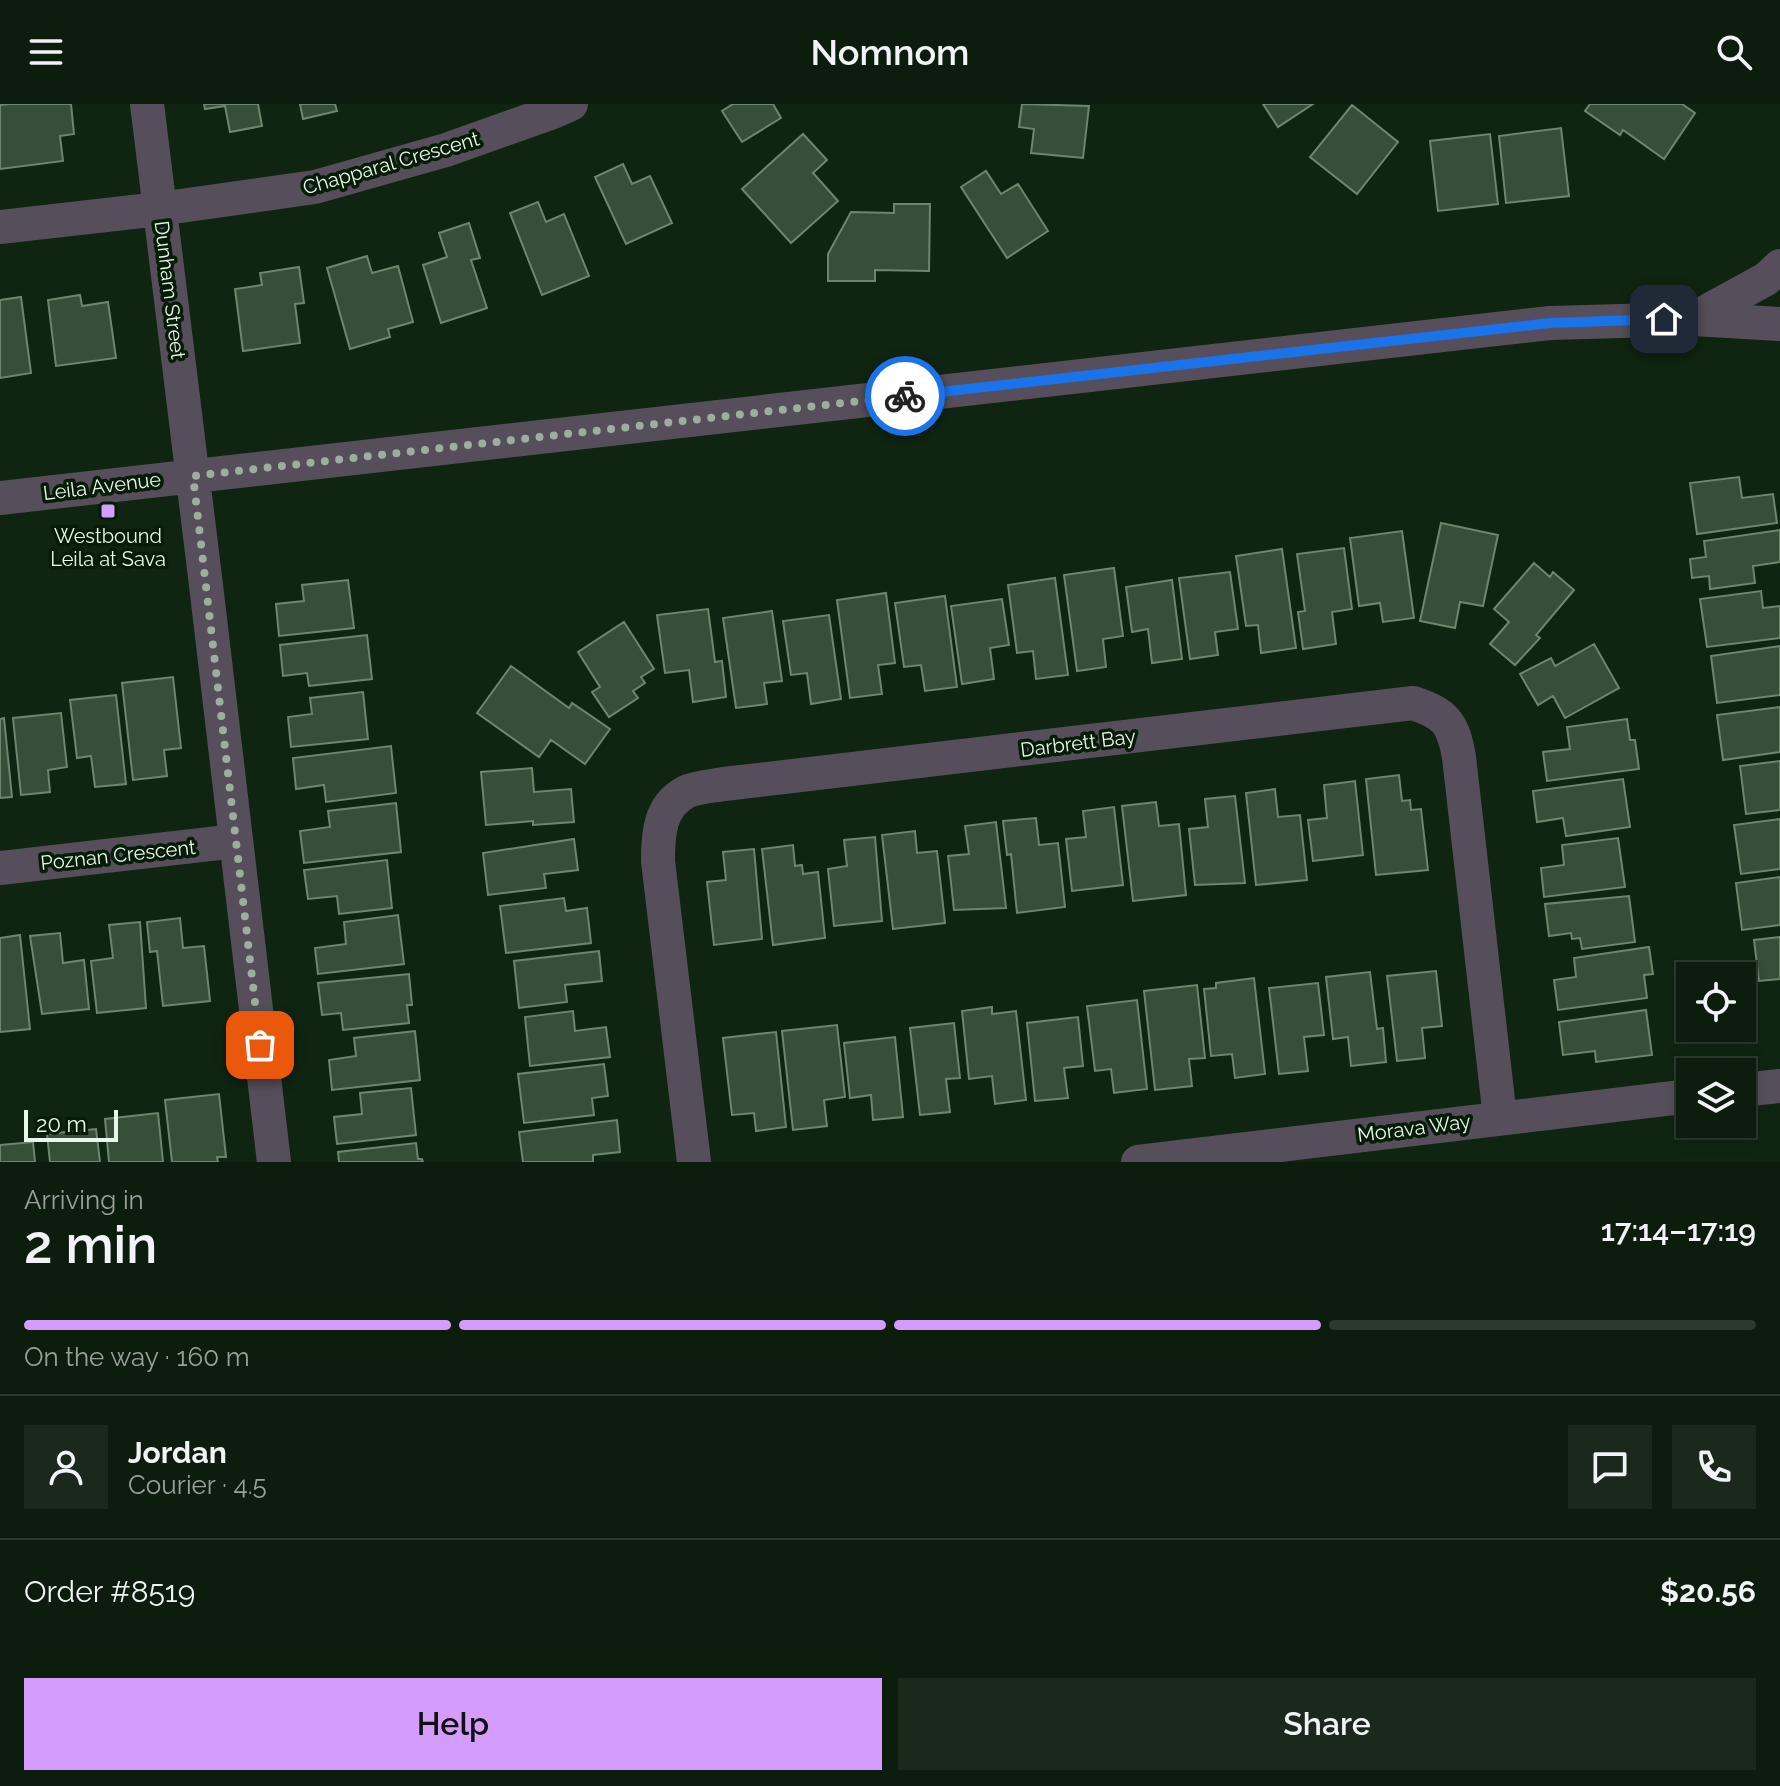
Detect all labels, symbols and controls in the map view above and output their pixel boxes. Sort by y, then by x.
icon: menu [24,30,68,74]
icon: search [1712,30,1756,74]
text: Nomnom [811,31,969,73]
street label: Chapparal Crescent [300,126,482,200]
street label: Dunham Street [150,219,190,361]
pin [1630,285,1698,353]
icon: home [1642,297,1686,341]
courier [865,356,945,436]
icon: bike [883,374,927,418]
street label: Leila Avenue [42,467,163,505]
marker: Westbound Leila at Sava [99,502,117,520]
place label: Westbound Leila at Sava [50,524,166,571]
street label: Darbrett Bay [1019,724,1137,762]
street label: Poznan Crescent [39,835,197,875]
map controls [1676,962,1756,1138]
button: locate [1676,962,1756,1042]
pin [226,1011,294,1079]
icon: bag [238,1023,282,1067]
button: layers [1676,1058,1756,1138]
scale bar [24,1106,118,1142]
street label: Morava Way [1356,1109,1472,1147]
text: 20 m [36,1111,87,1137]
text: Arriving in [24,1185,144,1215]
text: 17:14–17:19 [1601,1213,1756,1248]
text: 2 min [24,1214,157,1275]
text: On the way · 160 m [24,1342,250,1372]
button: person [24,1425,108,1509]
button: chat [1568,1425,1652,1509]
button: phone [1672,1425,1756,1509]
text: Jordan [128,1435,227,1470]
text: Courier · 4.5 [128,1470,267,1500]
text: Order #8519 [24,1574,195,1609]
text: $20.56 [1660,1574,1756,1609]
button: Help [24,1678,882,1770]
button: Share [898,1678,1756,1770]

